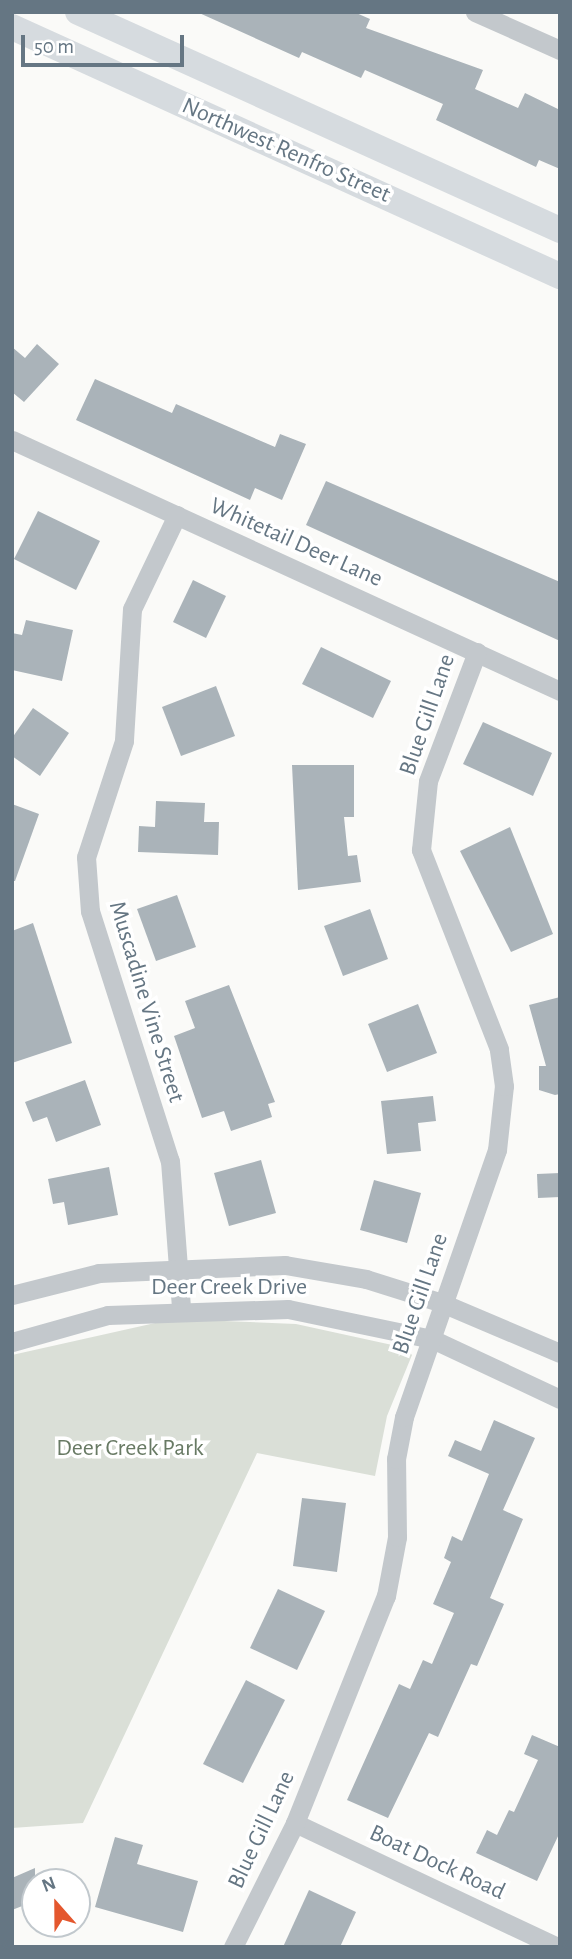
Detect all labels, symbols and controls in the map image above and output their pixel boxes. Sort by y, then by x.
scale bar [24,21,187,65]
text: 50 m [34,36,74,57]
street label: Northwest Renfro Street [177,92,395,210]
street label: Whitetail Deer Lane [205,492,387,594]
street label: Blue Gill Lane [394,651,462,779]
street label: Muscadine Vine Street [102,898,190,1106]
street label: Blue Gill Lane [387,1230,455,1358]
street label: Deer Creek Drive [151,1274,307,1302]
park label: Deer Creek Park [56,1435,204,1463]
street label: Blue Gill Lane [222,1767,302,1893]
street label: Boat Dock Road [365,1819,509,1907]
north arrow [21,1868,91,1938]
text: N [39,1874,59,1896]

